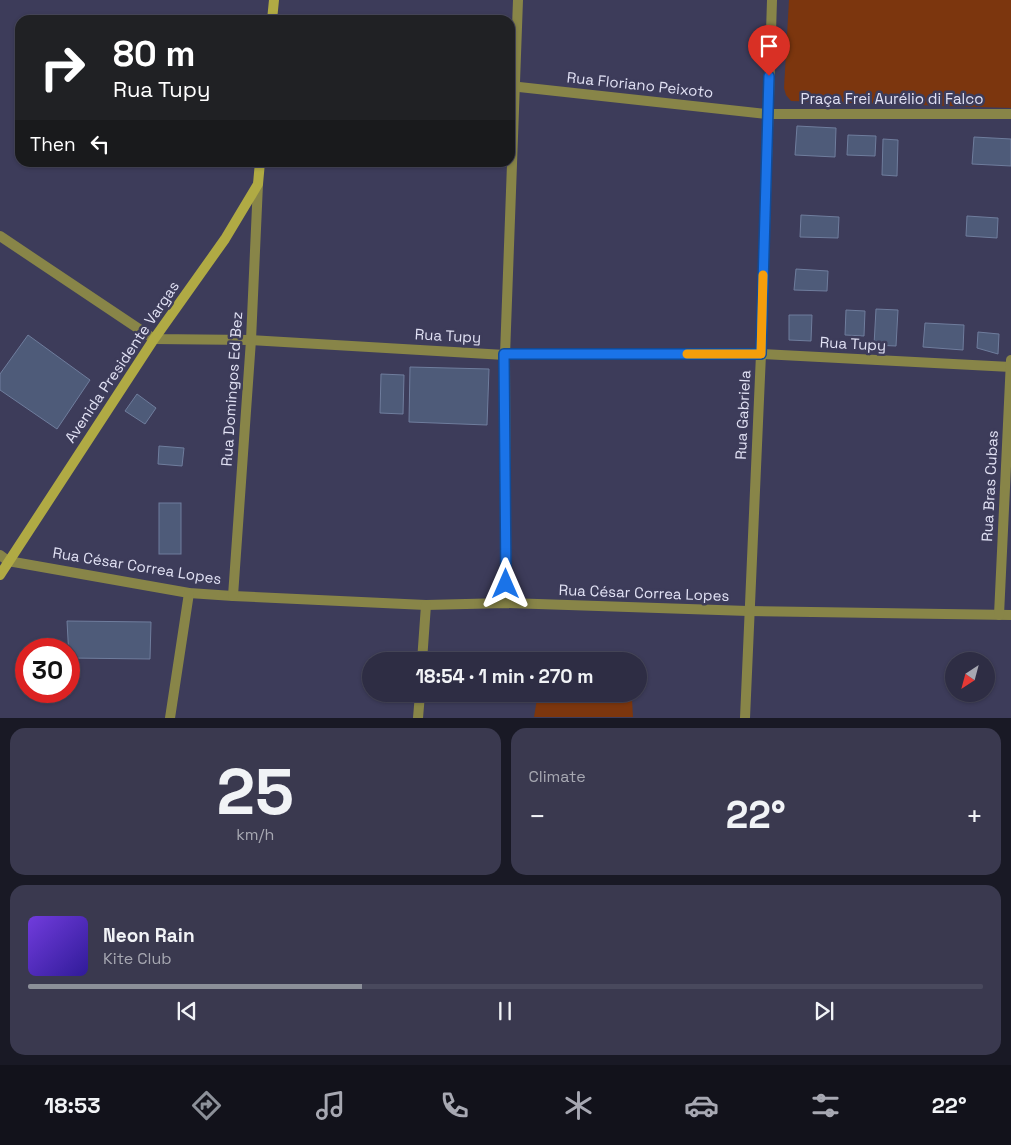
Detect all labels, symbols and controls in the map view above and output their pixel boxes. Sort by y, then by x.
pin [748,25,790,76]
text: 80 m [113,32,195,76]
icon: arrive [755,32,783,60]
icon: right [30,35,95,100]
street label: Rua Floriano Peixoto [566,67,714,102]
text: Rua Tupy [113,75,210,103]
street label: Praça Frei Aurélio di Falco [800,89,984,108]
icon: left [86,130,114,158]
text: Then [30,132,76,157]
street label: Avenida Presidente Vargas [60,277,183,446]
street label: Rua Domingos Ed Bez [217,311,246,467]
street label: Rua Tupy [414,324,482,347]
street label: Rua Tupy [819,332,887,355]
street label: Rua Gabriela [731,369,754,460]
street label: Rua Bras Cubas [977,430,1002,542]
street label: Rua César Correa Lopes [51,543,223,588]
position arrow [479,557,531,609]
street label: Rua César Correa Lopes [558,580,730,605]
speed limit sign: 30 [15,638,80,703]
north arrow [945,652,995,702]
map controls [945,652,995,702]
text: 18:54 · 1 min · 270 m [415,664,594,689]
text: 25 [216,750,294,833]
text: Climate [529,766,586,787]
text: 22° [726,791,786,839]
text: − [529,798,546,834]
text: + [966,798,983,834]
text: km/h [236,824,274,845]
text: Neon Rain [103,923,195,948]
text: Kite Club [103,948,172,969]
icon: previous [173,997,201,1025]
icon: pause [491,997,519,1025]
icon: next [810,997,838,1025]
icon: directions [189,1088,224,1123]
icon: music [313,1088,348,1123]
icon: phone [437,1088,472,1123]
icon: climate [561,1088,596,1123]
icon: car [684,1088,719,1123]
icon: filters [808,1088,843,1123]
text: 18:53 [44,1091,101,1119]
text: 22° [932,1091,967,1119]

